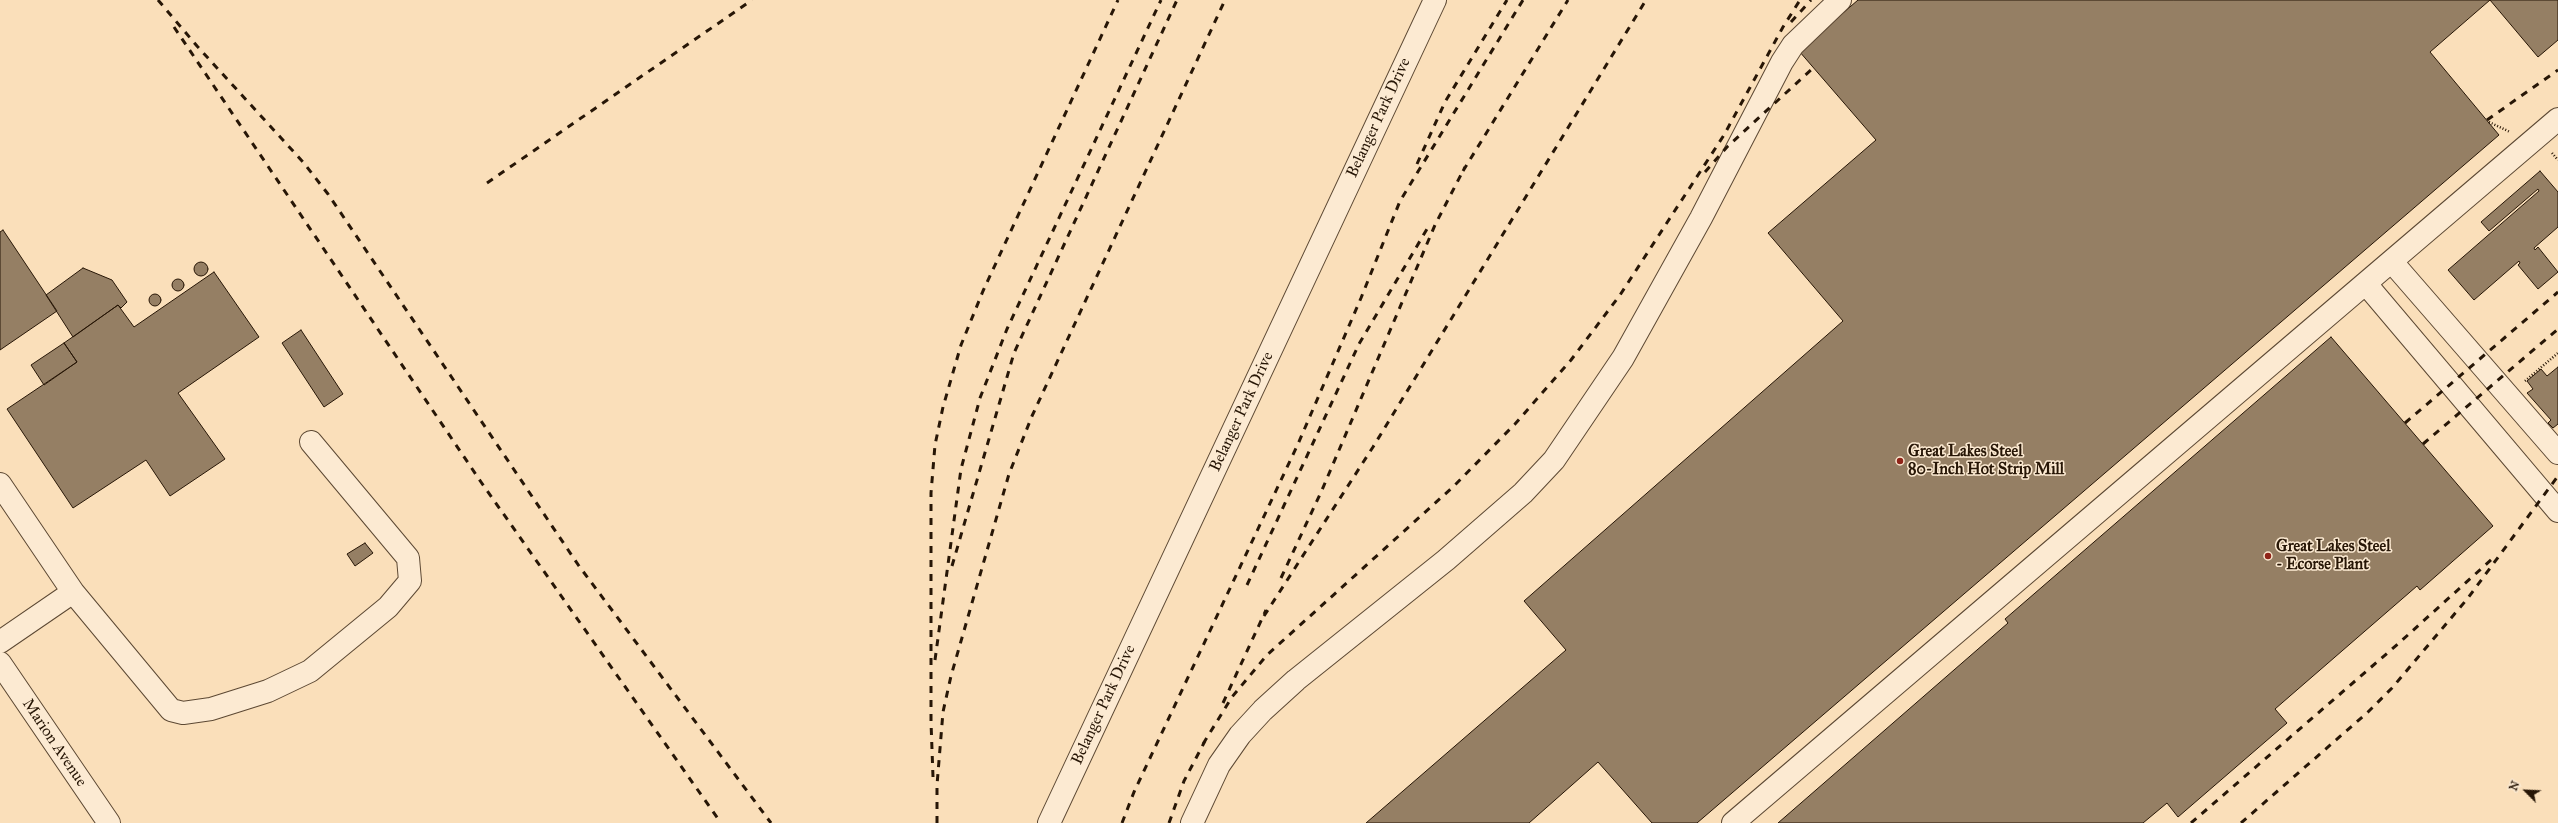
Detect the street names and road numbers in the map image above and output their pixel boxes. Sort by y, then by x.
street label: Belanger Park Drive [1343,55,1415,181]
street label: Belanger Park Drive [1206,349,1278,475]
street label: Belanger Park Drive [1068,642,1140,768]
street label: Marion Avenue [18,695,90,791]

